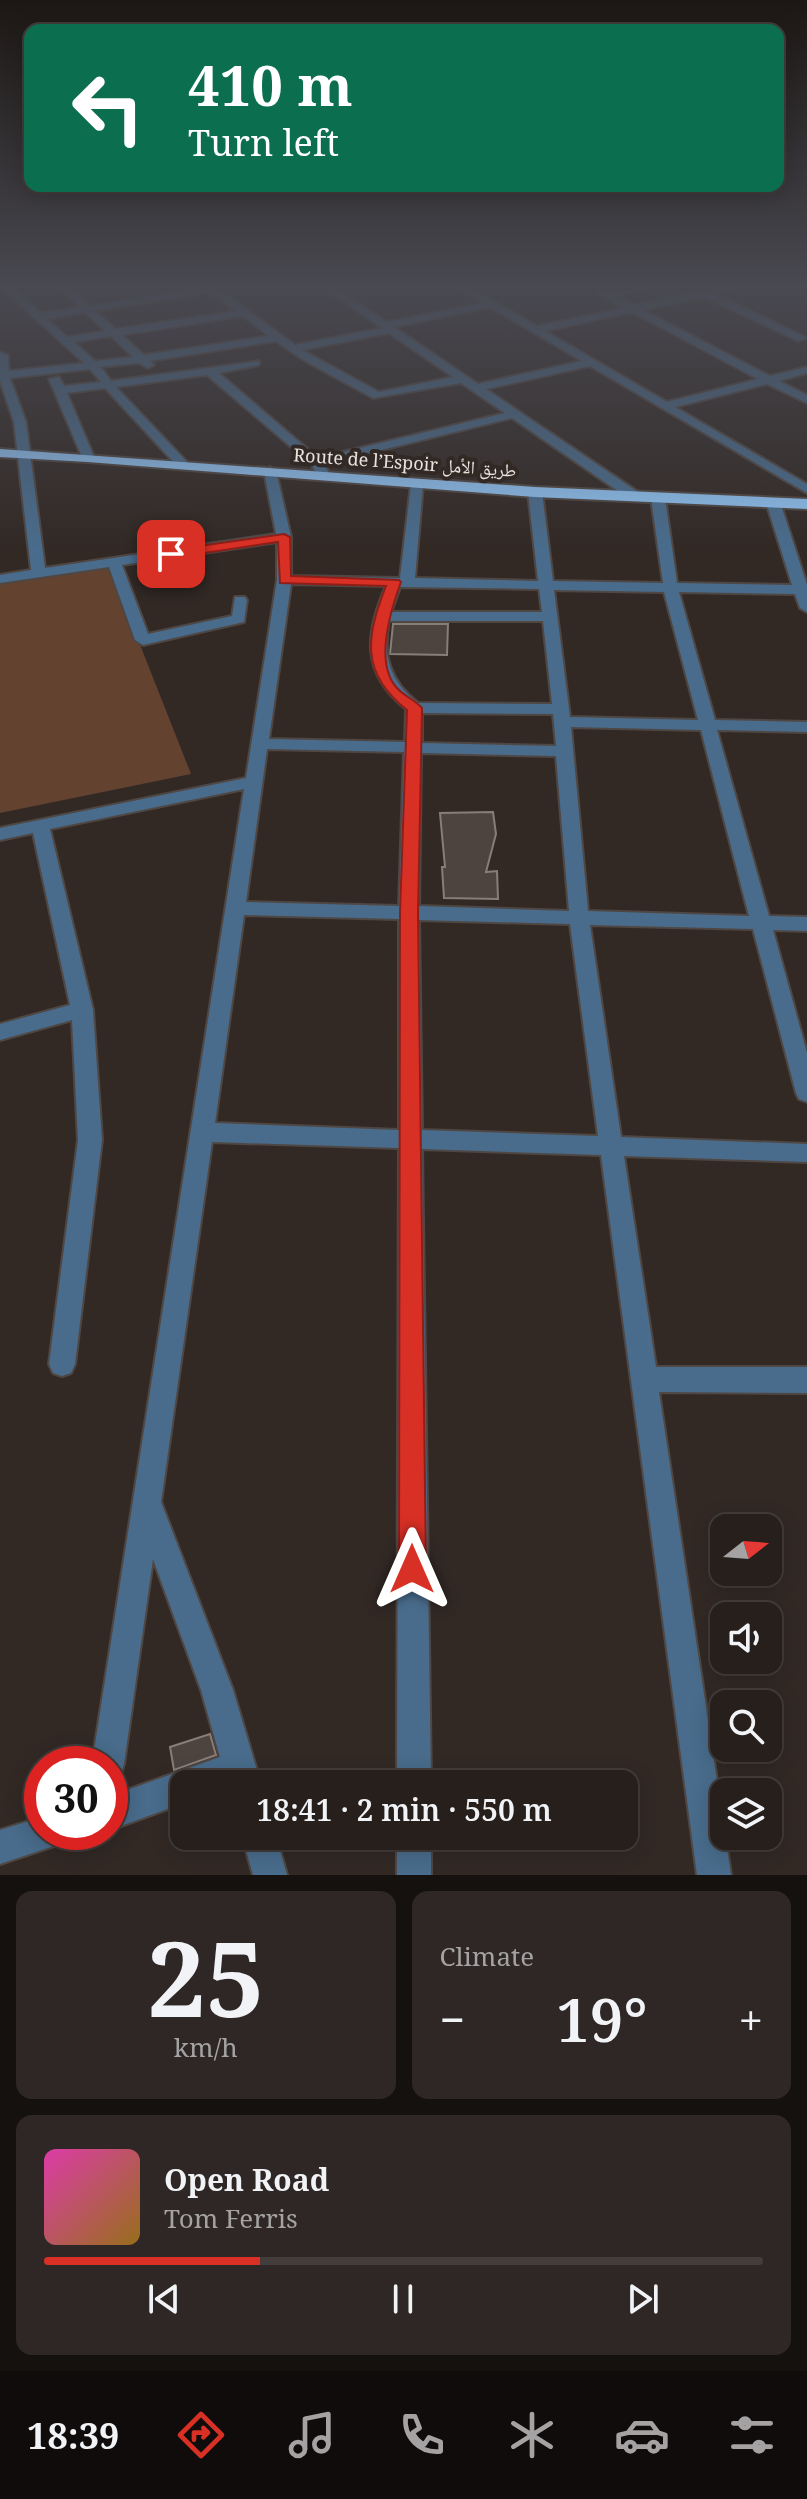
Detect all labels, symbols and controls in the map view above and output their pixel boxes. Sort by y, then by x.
text: 410 m [188,46,353,122]
icon: left [56,56,160,160]
text: Turn left [188,118,339,167]
street label: Route de l’Espoir طريق الأمل [293,442,517,482]
pin [137,520,205,588]
icon: arrive [149,532,193,576]
north arrow [710,1514,782,1586]
map controls [710,1514,782,1850]
position arrow [370,1527,454,1611]
button: sound [710,1602,782,1674]
button: search [710,1690,782,1762]
speed limit sign: 30 [24,1746,128,1850]
button: layers [710,1778,782,1850]
text: 18:41 · 2 min · 550 m [256,1789,552,1830]
text: 25 [147,1906,265,2047]
text: Climate [440,1938,534,1974]
text: 19° [556,1978,647,2060]
text: − [440,1989,465,2049]
text: + [738,1989,763,2049]
text: km/h [174,2029,238,2065]
text: Open Road [164,2159,329,2200]
text: Tom Ferris [164,2200,298,2236]
icon: previous [142,2277,186,2321]
icon: pause [381,2277,425,2321]
icon: next [621,2277,665,2321]
icon: directions [173,2407,229,2463]
icon: music [284,2407,340,2463]
icon: phone [394,2407,450,2463]
icon: climate [504,2407,560,2463]
icon: car [614,2407,670,2463]
icon: filters [724,2407,780,2463]
text: 18:39 [27,2411,119,2460]

